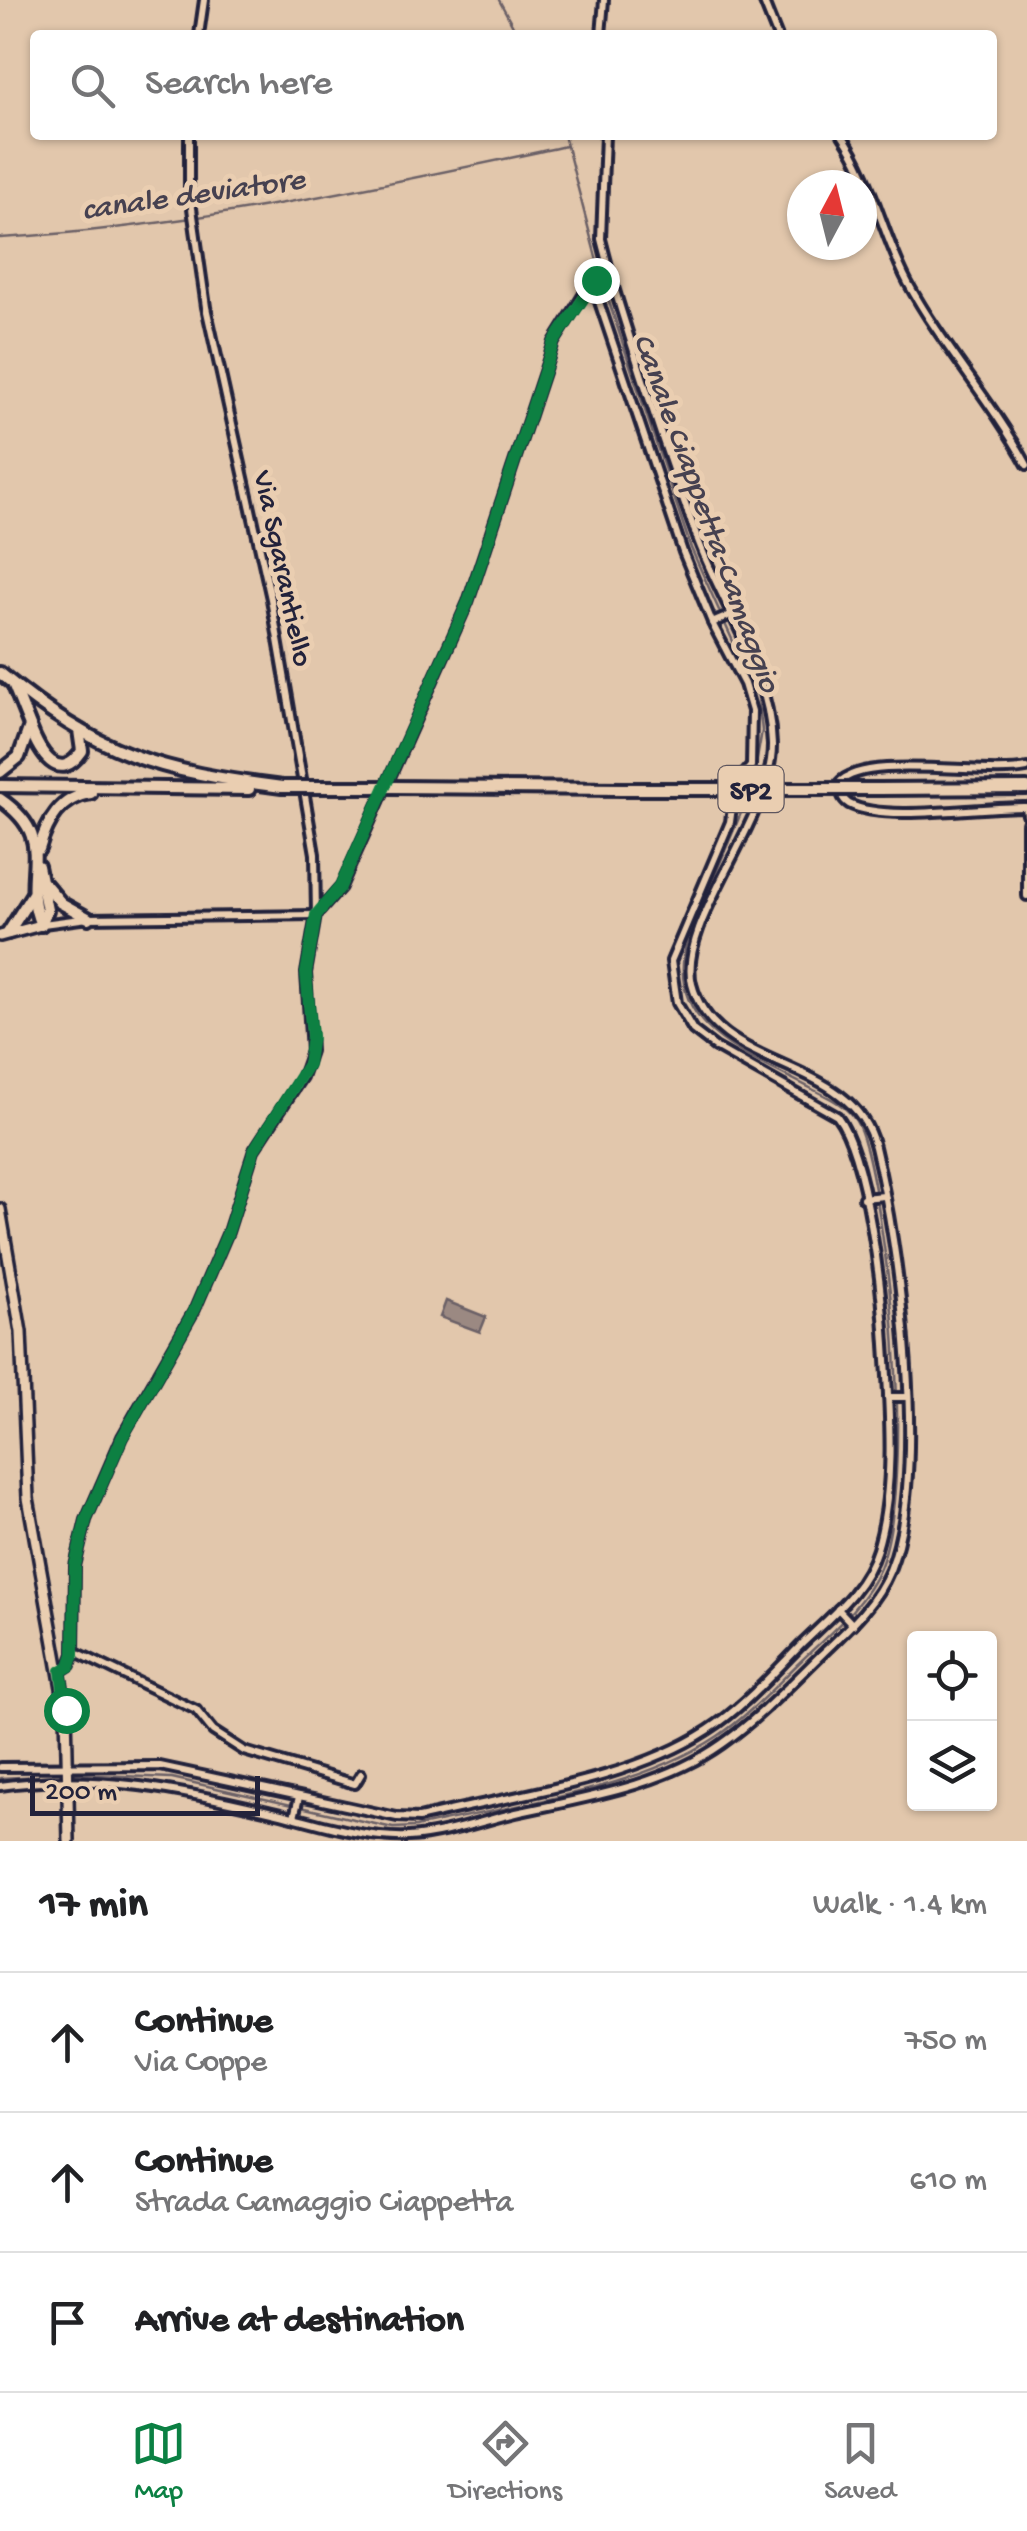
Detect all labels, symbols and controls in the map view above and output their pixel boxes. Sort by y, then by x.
search box [30,30,997,140]
icon: search [65,58,120,113]
text: Search here [145,63,332,107]
water label: canale deviatore [80,162,309,231]
north arrow [787,170,877,260]
route end [574,258,620,304]
water label: Canale Ciappetta-Camaggio [622,329,787,699]
street label: Via Sgarantiello [243,467,318,670]
road number: SP2 [718,766,784,812]
map controls [907,1631,997,1811]
button: locate [907,1631,997,1721]
route start [44,1688,90,1734]
button: layers [907,1721,997,1811]
scale bar [30,1771,260,1816]
text: 200 m [45,1777,117,1810]
text: 17 min [40,1882,148,1931]
text: Walk · 1.4 km [813,1887,987,1925]
text: Continue [135,2001,273,2045]
icon: ahead [40,2015,95,2070]
text: 750 m [905,2023,987,2061]
text: Via Coppe [135,2045,267,2083]
text: Continue [135,2141,273,2185]
icon: ahead [40,2155,95,2210]
text: 610 m [909,2163,987,2201]
text: Strada Camaggio Ciappetta [135,2185,513,2223]
icon: arrive [40,2295,95,2350]
text: Arrive at destination [135,2300,464,2344]
tab: Map [131,2416,186,2509]
tab: Directions [448,2416,562,2509]
tab: Saved [824,2416,896,2509]

